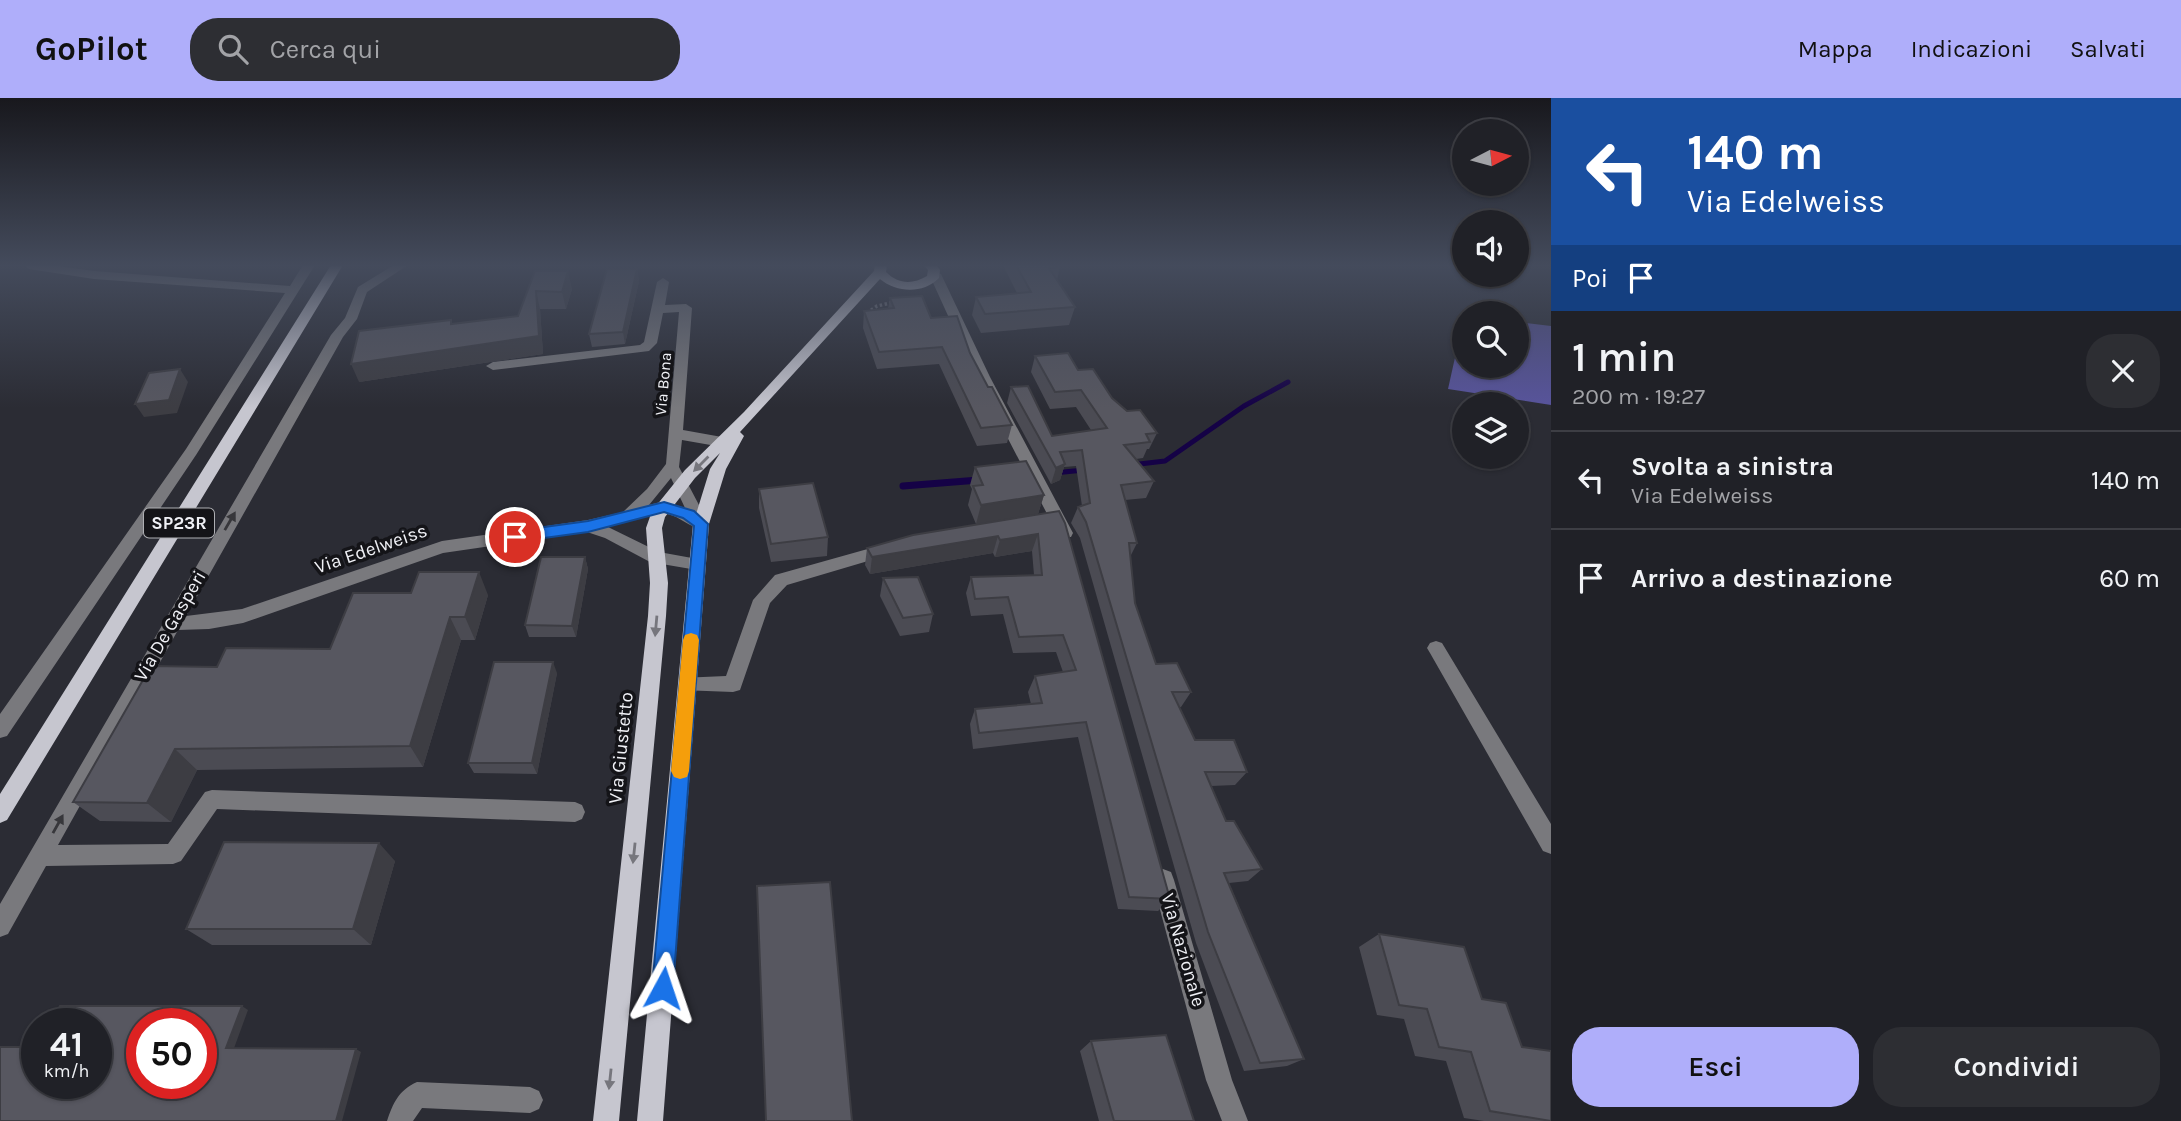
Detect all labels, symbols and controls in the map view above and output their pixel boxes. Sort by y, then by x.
search box [190,18,680,81]
text: GoPilot [35,30,148,68]
icon: search [214,30,252,68]
text: Cerca qui [270,34,381,65]
text: Mappa [1798,35,1873,63]
text: Indicazioni [1911,35,2032,63]
text: Salvati [2070,35,2146,63]
north arrow [1452,119,1530,196]
map controls [1452,119,1529,469]
text: 140 m [1687,124,1824,181]
icon: left [1572,126,1663,217]
text: Via Edelweiss [1687,183,1885,220]
button: sound [1452,210,1529,287]
icon: arrive [1622,259,1660,297]
text: Poi [1572,263,1608,294]
button: search [1452,301,1529,378]
text: 1 min [1572,332,1676,382]
button: close [2086,334,2160,408]
street label: Via Bona [651,352,675,416]
text: 200 m · 19:27 [1572,383,1705,410]
button: layers [1452,392,1529,469]
text: Svolta a sinistra [1631,451,1834,482]
one-way arrow [692,455,709,472]
icon: left [1572,461,1610,499]
text: 140 m [2091,465,2160,496]
text: Via Edelweiss [1631,482,1773,509]
pin [485,507,545,567]
road number: SP23R [144,508,214,538]
one-way arrow [224,512,236,531]
icon: arrive [496,518,534,556]
street label: Via Edelweiss [312,519,430,579]
icon: arrive [1572,559,1610,597]
text: Arrivo a destinazione [1631,563,1893,594]
text: 60 m [2099,563,2160,594]
street label: Via De Gasperi [129,567,211,685]
one-way arrow [650,615,661,637]
street label: Via Giustetto [604,691,638,805]
one-way arrow [52,815,64,834]
one-way arrow [628,842,639,864]
street label: Via Nazionale [1156,891,1210,1009]
position arrow [626,951,700,1025]
speed limit sign: 50 [126,1008,217,1099]
text: 41 [50,1024,83,1065]
button: Esci [1572,1027,1859,1107]
button: Condividi [1873,1027,2160,1107]
text: km/h [44,1060,89,1082]
one-way arrow [605,1068,616,1090]

